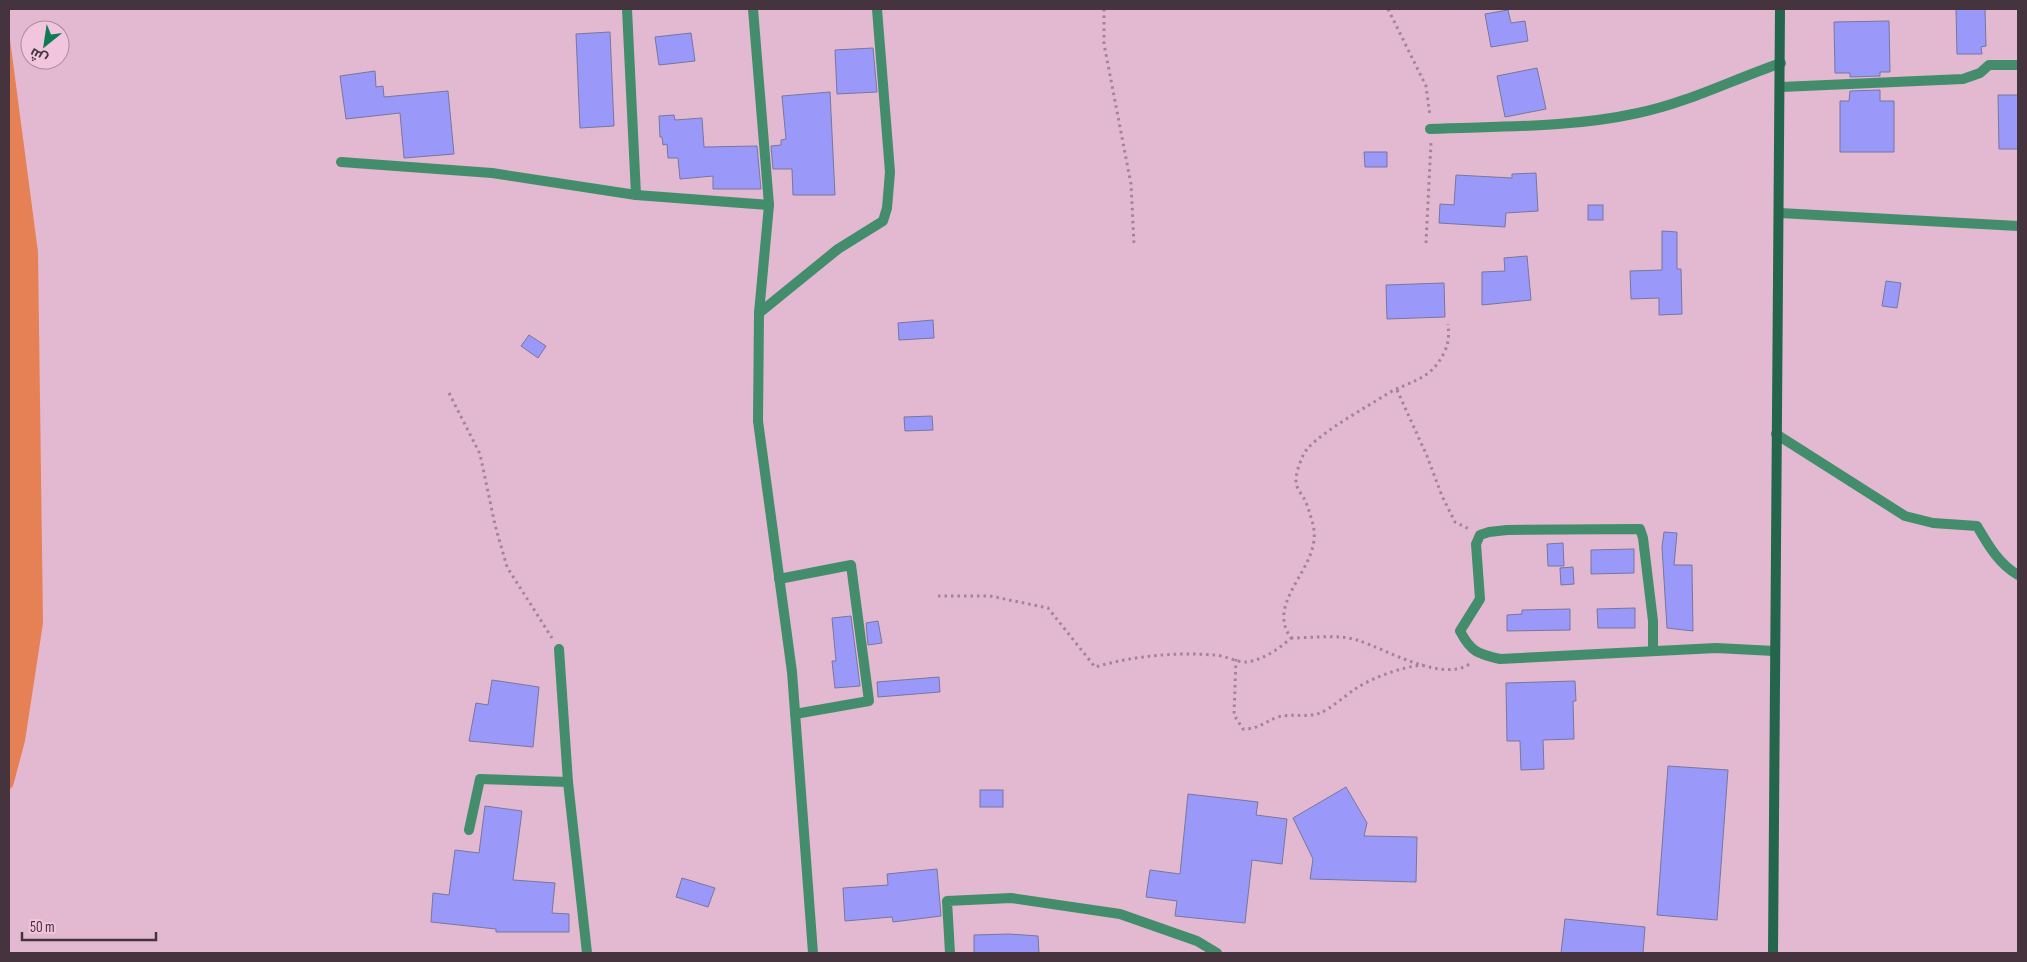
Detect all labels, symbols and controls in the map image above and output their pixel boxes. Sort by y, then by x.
north arrow [20,20,70,70]
text: ش [27,44,51,68]
scale bar [22,910,156,942]
text: 50 m [30,918,55,937]

